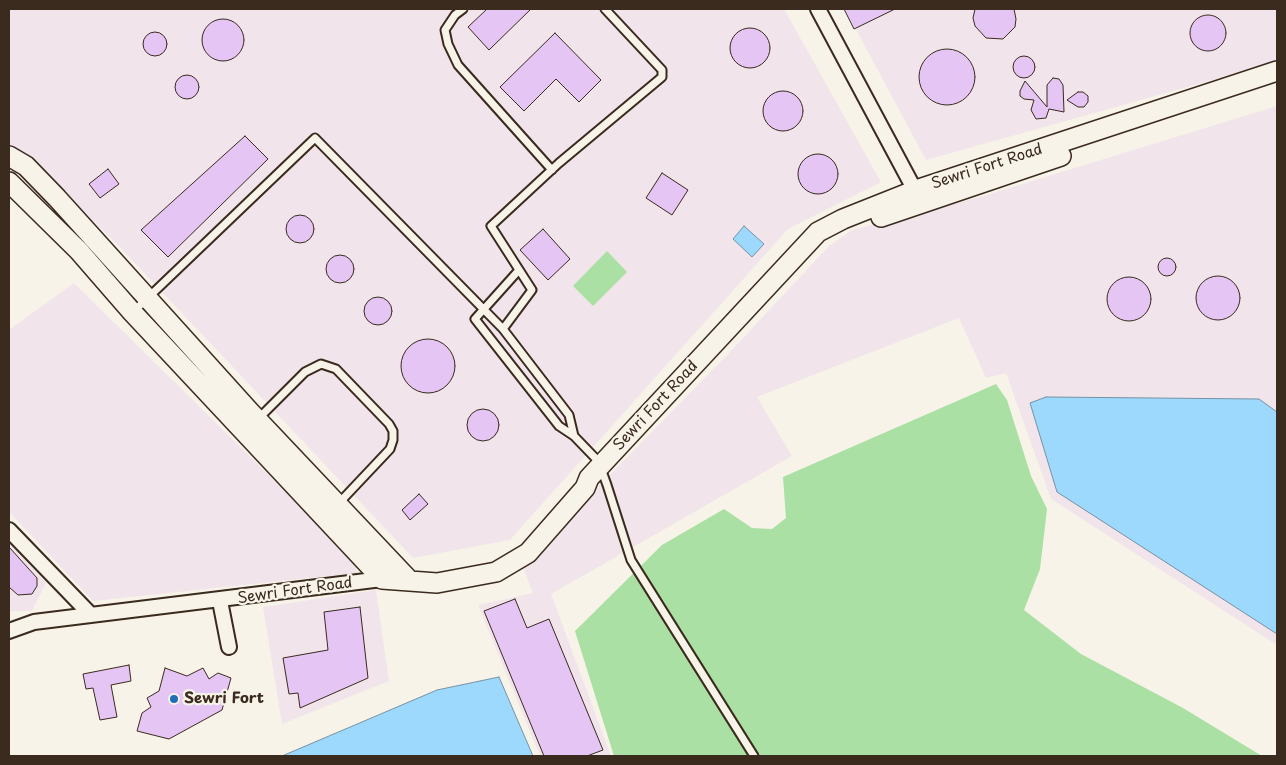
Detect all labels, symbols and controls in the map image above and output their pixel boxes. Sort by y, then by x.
street label: Sewri Fort Road [929,141,1045,193]
street label: Sewri Fort Road [610,357,702,455]
street label: Sewri Fort Road [236,574,354,608]
place label: Sewri Fort [184,690,264,708]
marker: Sewri Fort [168,693,180,705]

